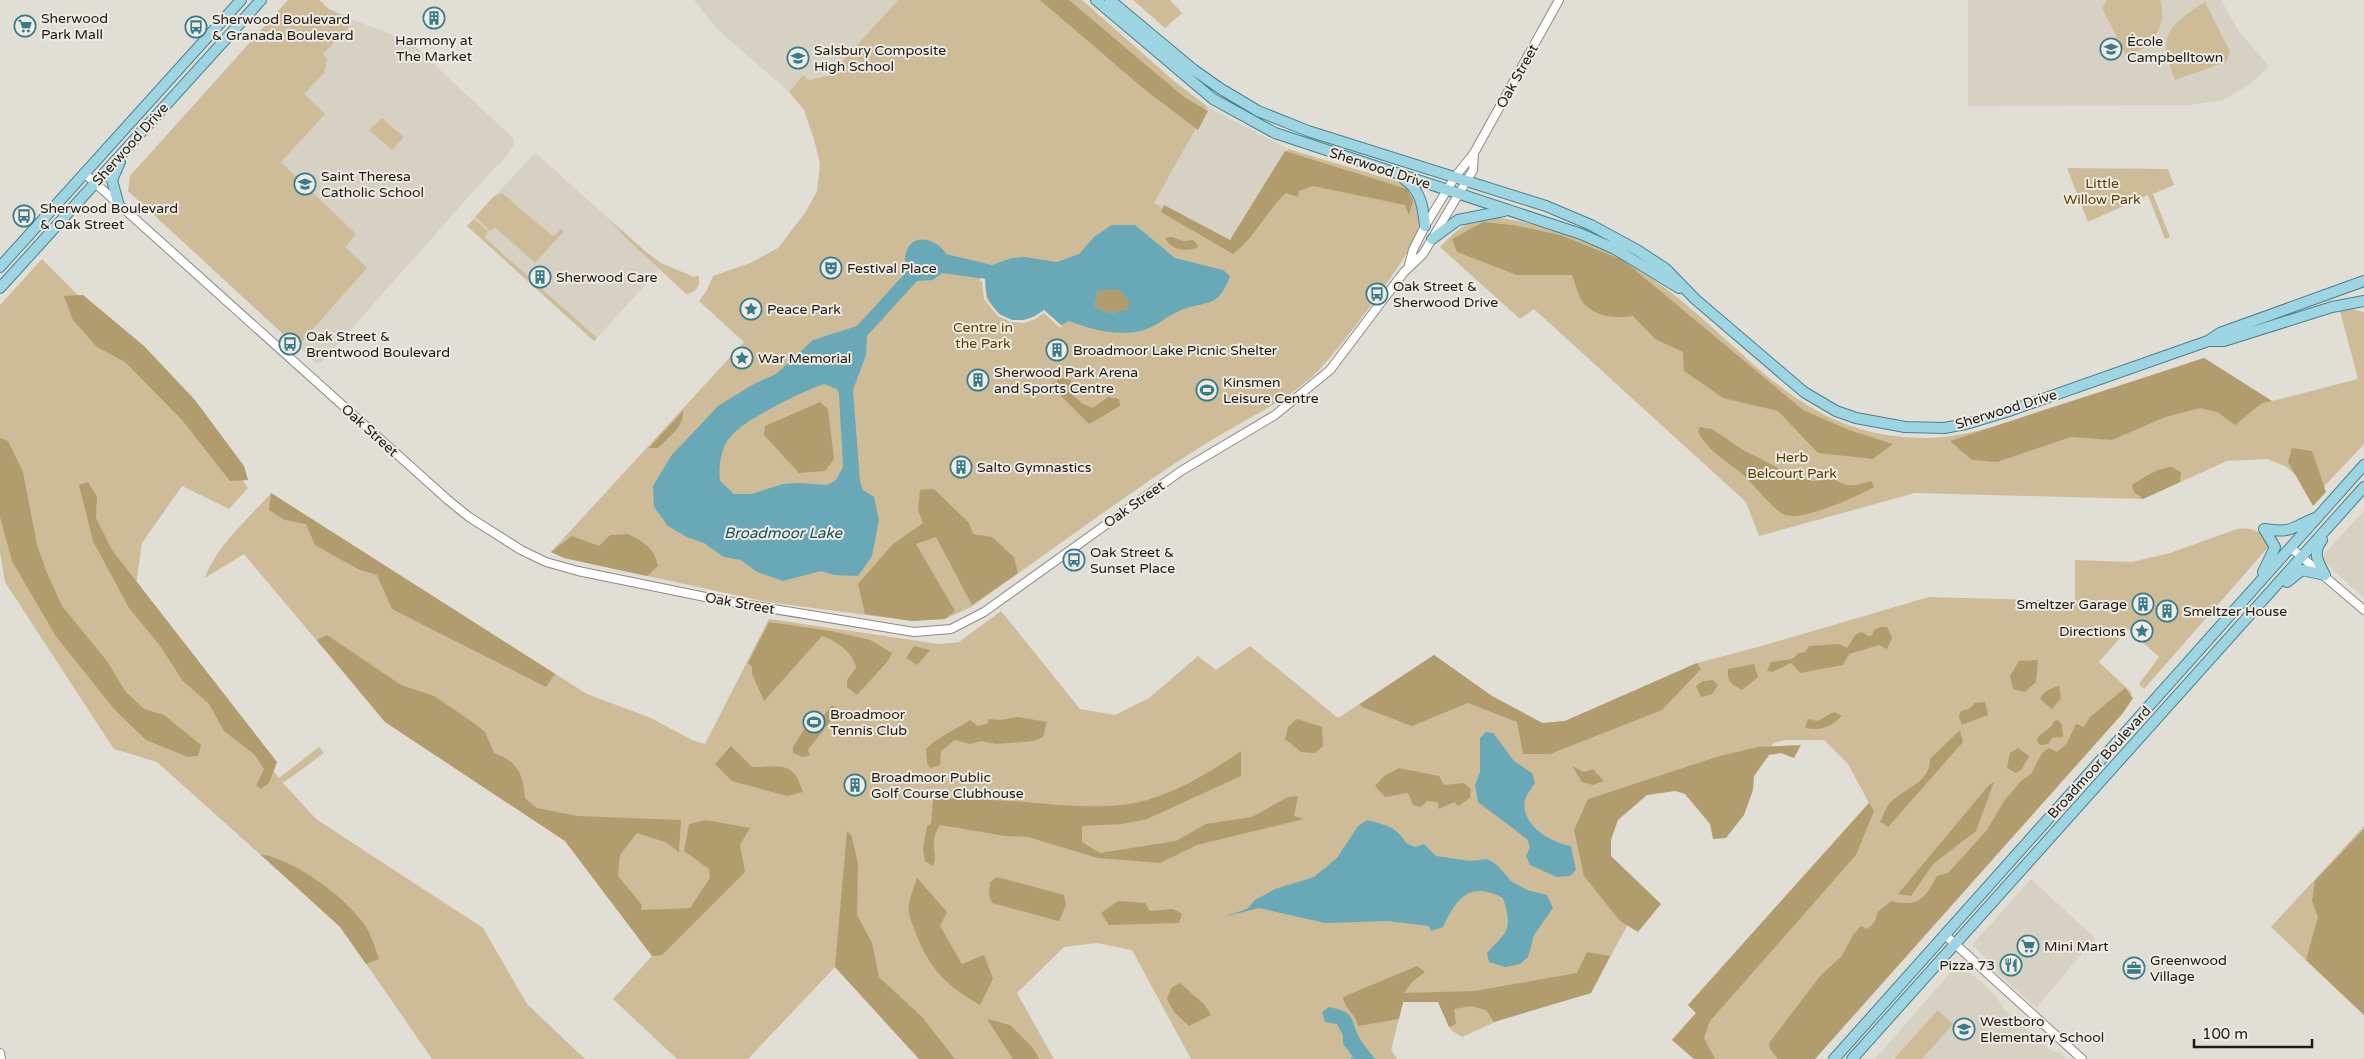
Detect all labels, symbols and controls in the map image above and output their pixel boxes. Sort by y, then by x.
building icon: Harmony at The Market [422,6,446,30]
place label: Sherwood Park Mall [41,10,108,43]
place label: Sherwood Boulevard & Granada Boulevard [212,11,354,44]
supermarket icon: Sherwood Park Mall [13,14,37,38]
bus stop icon: Sherwood Boulevard & Granada Boulevard [184,15,208,39]
place label: Harmony at The Market [395,32,474,65]
place label: École Campbelltown [2127,33,2223,66]
school or university icon: École Campbelltown [2099,37,2123,61]
street label: Oak Street [1493,41,1542,111]
place label: Salsbury Composite High School [814,42,946,75]
school or university icon: Salsbury Composite High School [786,46,810,70]
street label: Sherwood Drive [89,99,172,189]
street label: Sherwood Drive [1327,144,1433,193]
place label: Saint Theresa Catholic School [321,168,424,201]
school or university icon: Saint Theresa Catholic School [293,172,317,196]
park label: Little Willow Park [2063,175,2141,208]
place label: Sherwood Boulevard & Oak Street [40,200,178,233]
bus stop icon: Sherwood Boulevard & Oak Street [12,204,36,228]
theatre icon: Festival Place [819,256,843,280]
place label: Festival Place [847,260,937,277]
building icon: Sherwood Care [528,265,552,289]
place label: Sherwood Care [556,269,658,286]
place label: Oak Street & Sherwood Drive [1393,278,1498,311]
bus stop icon: Oak Street & Sherwood Drive [1365,282,1389,306]
place icon: Peace Park [739,297,763,321]
place label: Peace Park [767,301,841,318]
park label: Centre in the Park [953,319,1013,352]
place label: Oak Street & Brentwood Boulevard [306,328,450,361]
bus stop icon: Oak Street & Brentwood Boulevard [278,332,302,356]
building icon: Broadmoor Lake Picnic Shelter [1045,338,1069,362]
place label: Broadmoor Lake Picnic Shelter [1073,342,1278,359]
place icon: War Memorial [730,346,754,370]
place label: War Memorial [758,350,851,367]
place label: Sherwood Park Arena and Sports Centre [994,364,1138,397]
building icon: Sherwood Park Arena and Sports Centre [966,368,990,392]
place label: Kinsmen Leisure Centre [1223,374,1319,407]
sports icon: Kinsmen Leisure Centre [1195,378,1219,402]
street label: Sherwood Drive [1953,386,2059,433]
street label: Oak Street [338,401,402,461]
park label: Herb Belcourt Park [1747,449,1837,482]
building icon: Salto Gymnastics [949,455,973,479]
place label: Salto Gymnastics [977,459,1092,476]
street label: Oak Street [1101,477,1169,532]
water label: Broadmoor Lake [724,524,844,542]
place label: Oak Street & Sunset Place [1090,544,1175,577]
bus stop icon: Oak Street & Sunset Place [1062,548,1086,572]
street label: Oak Street [704,589,777,618]
building icon: Smeltzer Garage [2131,592,2155,616]
place label: Smeltzer Garage [2017,596,2127,613]
building icon: Smeltzer House [2155,599,2179,623]
place label: Smeltzer House [2183,603,2287,620]
place icon: Directions [2130,619,2154,643]
place label: Directions [2059,623,2126,640]
street label: Broadmoor Boulevard [2044,702,2155,822]
place label: Broadmoor Tennis Club [830,706,907,739]
sports icon: Broadmoor Tennis Club [802,710,826,734]
place label: Broadmoor Public Golf Course Clubhouse [871,769,1024,802]
building icon: Broadmoor Public Golf Course Clubhouse [843,773,867,797]
supermarket icon: Mini Mart [2016,934,2040,958]
place label: Mini Mart [2044,938,2109,955]
place label: Greenwood Village [2150,952,2227,985]
restaurant icon: Pizza 73 [1999,953,2023,977]
office icon: Greenwood Village [2122,956,2146,980]
place label: Pizza 73 [1939,957,1995,974]
place label: Westboro Elementary School [1980,1013,2104,1046]
scale bar [2194,1016,2312,1048]
school or university icon: Westboro Elementary School [1952,1017,1976,1041]
text: 100 m [2202,1025,2248,1043]

